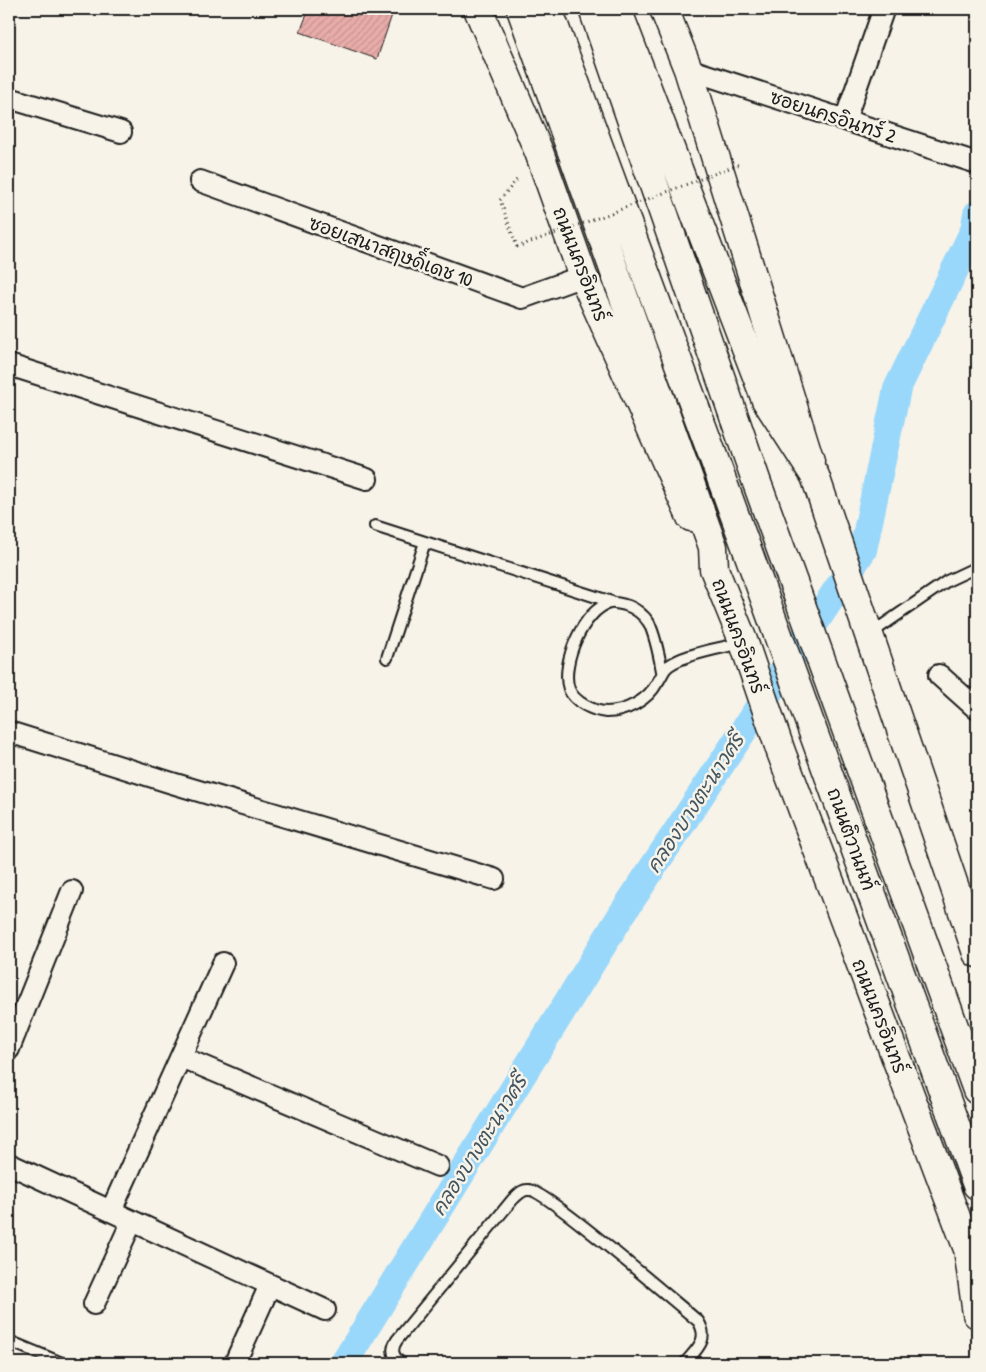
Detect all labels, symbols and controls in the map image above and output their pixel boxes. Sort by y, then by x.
street label: ซอยนครอินทร์ 2 [767,83,900,149]
street label: ถนนนครอินทร์ [547,203,615,326]
street label: ซอยเสนาสฤษดิ์เดช 10 [305,206,478,293]
street label: ถนนนครอินทร์ [706,575,772,698]
water label: คลองบางตะนาวศรี [639,724,752,878]
street label: ถนนติวานนท์ [821,784,883,894]
street label: ถนนนครอินทร์ [846,955,914,1078]
water label: คลองบางตะนาวศรี [425,1065,535,1220]

